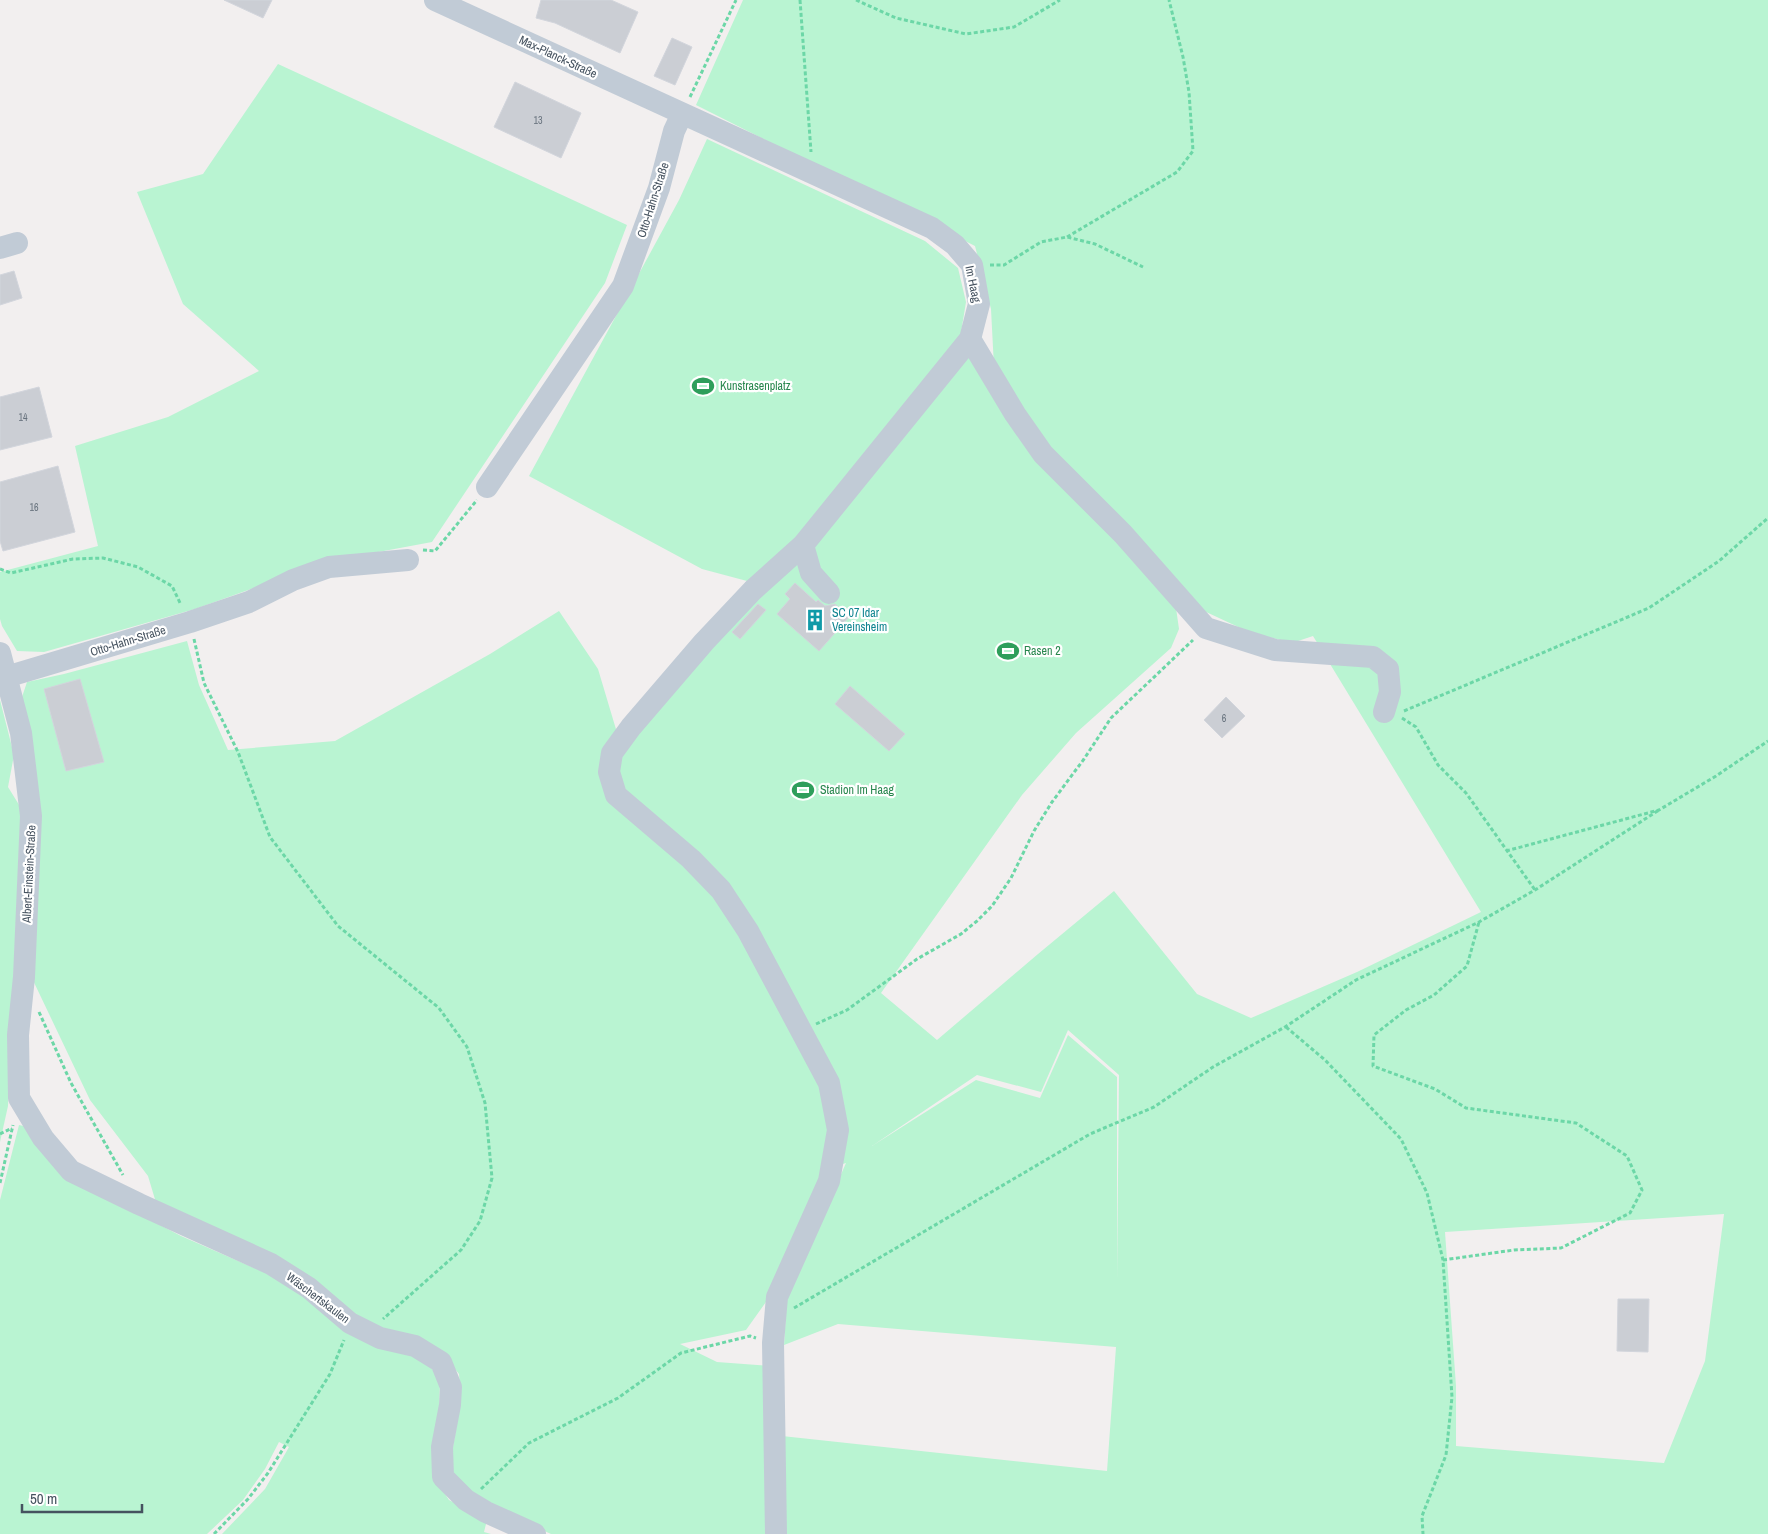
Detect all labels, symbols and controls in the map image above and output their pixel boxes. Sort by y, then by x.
street label: Max-Planck-Straße [516,32,600,82]
house number: 13 [533,114,543,127]
street label: Otto-Hahn-Straße [633,160,673,240]
street label: Im Haag [961,264,985,304]
sports icon: Kunstrasenplatz [690,373,716,399]
place label: Kunstrasenplatz [720,378,791,394]
house number: 14 [18,411,28,424]
house number: 16 [29,501,39,514]
place label: SC 07 Idar Vereinsheim [832,605,887,635]
building icon: SC 07 Idar Vereinsheim [802,607,828,633]
street label: Otto-Hahn-Straße [88,622,168,660]
sports icon: Rasen 2 [995,638,1021,664]
place label: Rasen 2 [1024,643,1061,659]
house number: 6 [1222,712,1227,725]
sports icon: Stadion Im Haag [790,777,816,803]
place label: Stadion Im Haag [820,782,894,798]
street label: Albert-Einstein-Straße [18,825,40,924]
street label: Wäschertskaulen [283,1269,353,1327]
scale bar [22,1482,142,1514]
text: 50 m [30,1488,57,1509]

